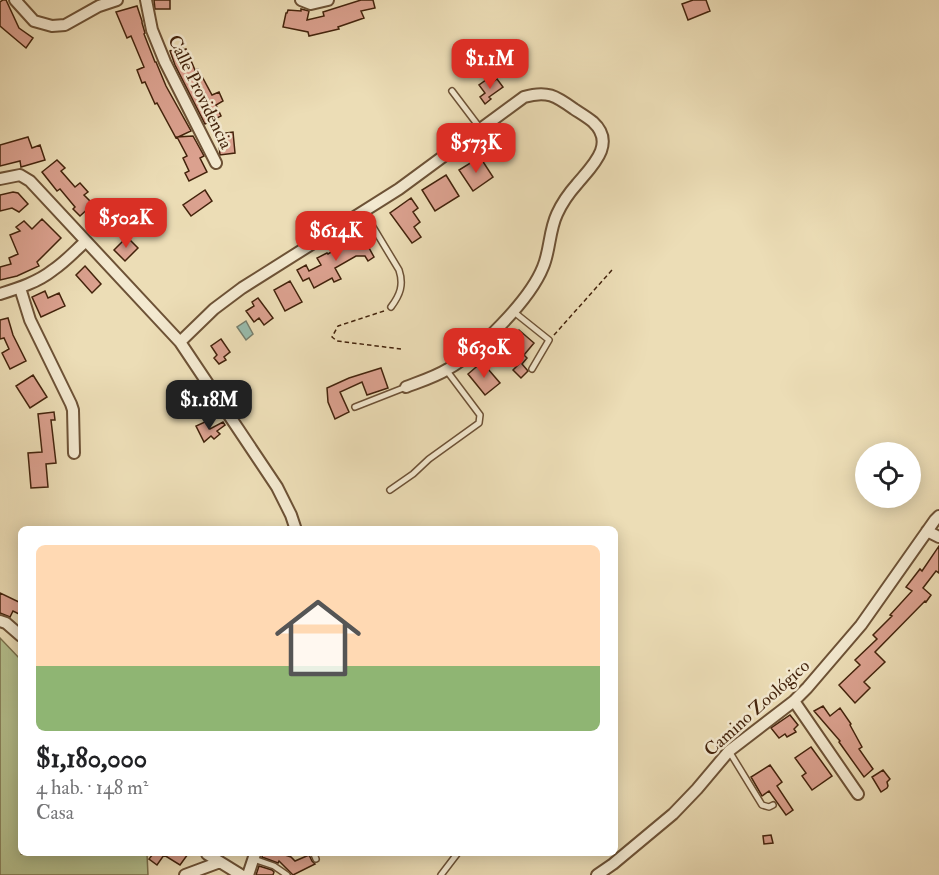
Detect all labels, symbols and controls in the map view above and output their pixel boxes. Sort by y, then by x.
street label: Calle Providencia [162,31,238,153]
pin: $1.1M [448,39,532,90]
text: $1.1M [466,46,514,71]
pin: $573K [434,123,518,174]
text: $573K [451,130,501,155]
pin: $502K [84,198,168,249]
text: $502K [99,205,153,230]
pin: $614K [294,211,378,262]
text: $614K [309,218,363,243]
pin: $630K [442,328,526,379]
text: $630K [457,335,511,360]
pin: $1.18M [160,380,258,431]
text: $1.18M [180,387,238,412]
map controls [855,442,921,508]
button: locate [855,442,921,508]
icon: home [264,584,372,692]
street label: Camino Zoológico [699,654,815,761]
text: $1,180,000 [36,743,147,775]
text: 4 hab. · 148 m² [36,775,148,800]
text: Casa [36,800,74,825]

